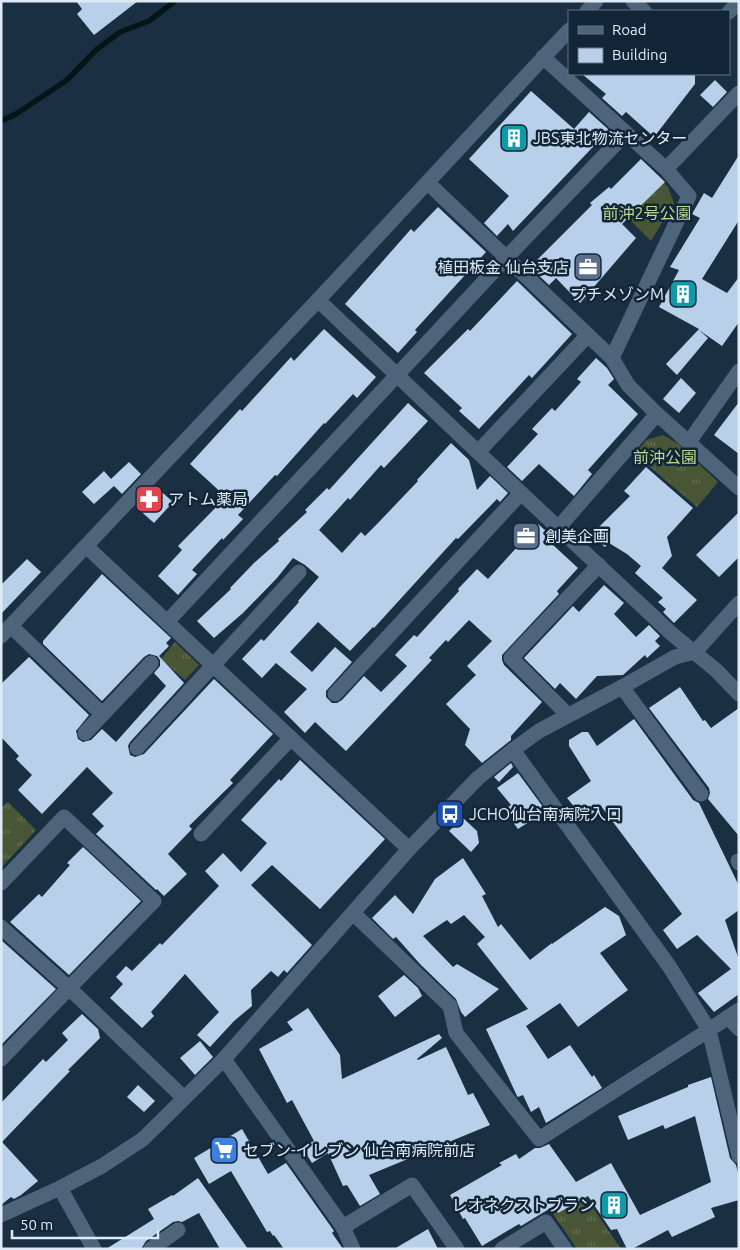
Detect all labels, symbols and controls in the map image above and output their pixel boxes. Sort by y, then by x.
legend [568,10,730,75]
text: Road [612,21,647,38]
text: Building [612,46,667,63]
building icon: JBS東北物流センター [499,123,529,153]
place label: JBS東北物流センター [533,129,687,147]
park label: 前沖2号公園 [602,204,692,222]
office icon: 植田板金 仙台支店 [573,252,603,282]
place label: 植田板金 仙台支店 [437,258,569,276]
building icon: プチメゾンM [668,279,698,309]
place label: プチメゾンM [570,285,664,303]
park label: 前沖公園 [633,448,697,466]
pharmacy icon: アトム薬局 [134,484,164,514]
place label: アトム薬局 [168,490,248,508]
office icon: 創美企画 [511,521,541,551]
place label: 創美企画 [545,527,609,545]
bus stop icon: JCHO仙台南病院入口 [435,799,465,829]
place label: JCHO仙台南病院入口 [469,805,622,823]
supermarket icon: セブン-イレブン 仙台南病院前店 [209,1135,239,1165]
place label: セブン-イレブン 仙台南病院前店 [243,1141,475,1159]
building icon: レオネクストブラン [599,1190,629,1220]
place label: レオネクストブラン [451,1196,595,1214]
scale bar [12,1208,159,1240]
text: 50 m [20,1216,53,1233]

